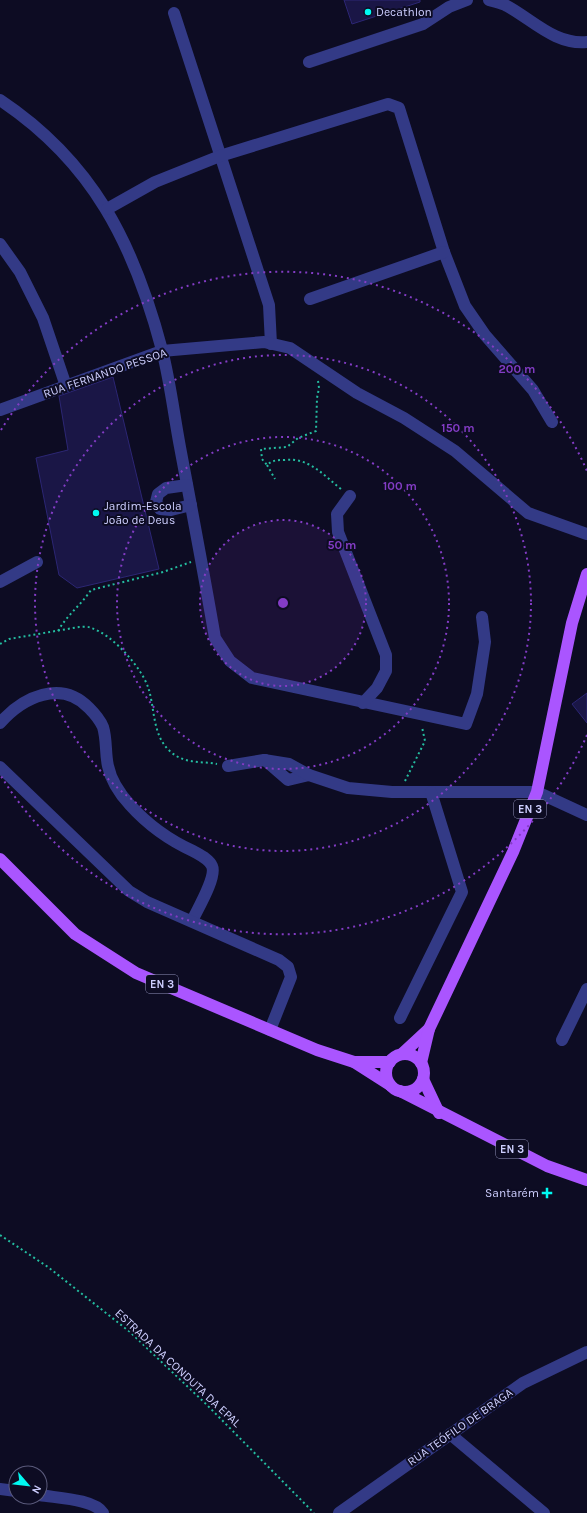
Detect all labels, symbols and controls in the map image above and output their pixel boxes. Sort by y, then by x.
place label: Decathlon [376,5,432,19]
marker: Decathlon [363,7,373,17]
street label: RUA FERNANDO PESSOA [41,345,169,401]
text: 200 m [499,362,535,376]
text: 150 m [441,421,475,435]
text: 100 m [383,479,417,493]
place label: Jardim-Escola João de Deus [104,499,182,527]
marker: Jardim-Escola João de Deus [91,508,101,518]
text: 50 m [328,538,357,552]
centre of rings [276,596,290,610]
road number: EN 3 [514,800,546,818]
road number: EN 3 [146,975,178,993]
road number: EN 3 [496,1140,528,1158]
place label: Santarém [485,1186,539,1200]
marker: Santarém [542,1188,552,1198]
street label: ESTRADA DA CONDUTA DA EPAL [112,1306,244,1430]
street label: RUA TEÓFILO DE BRAGA [404,1385,515,1469]
north arrow [8,1465,48,1505]
text: N [29,1483,44,1496]

